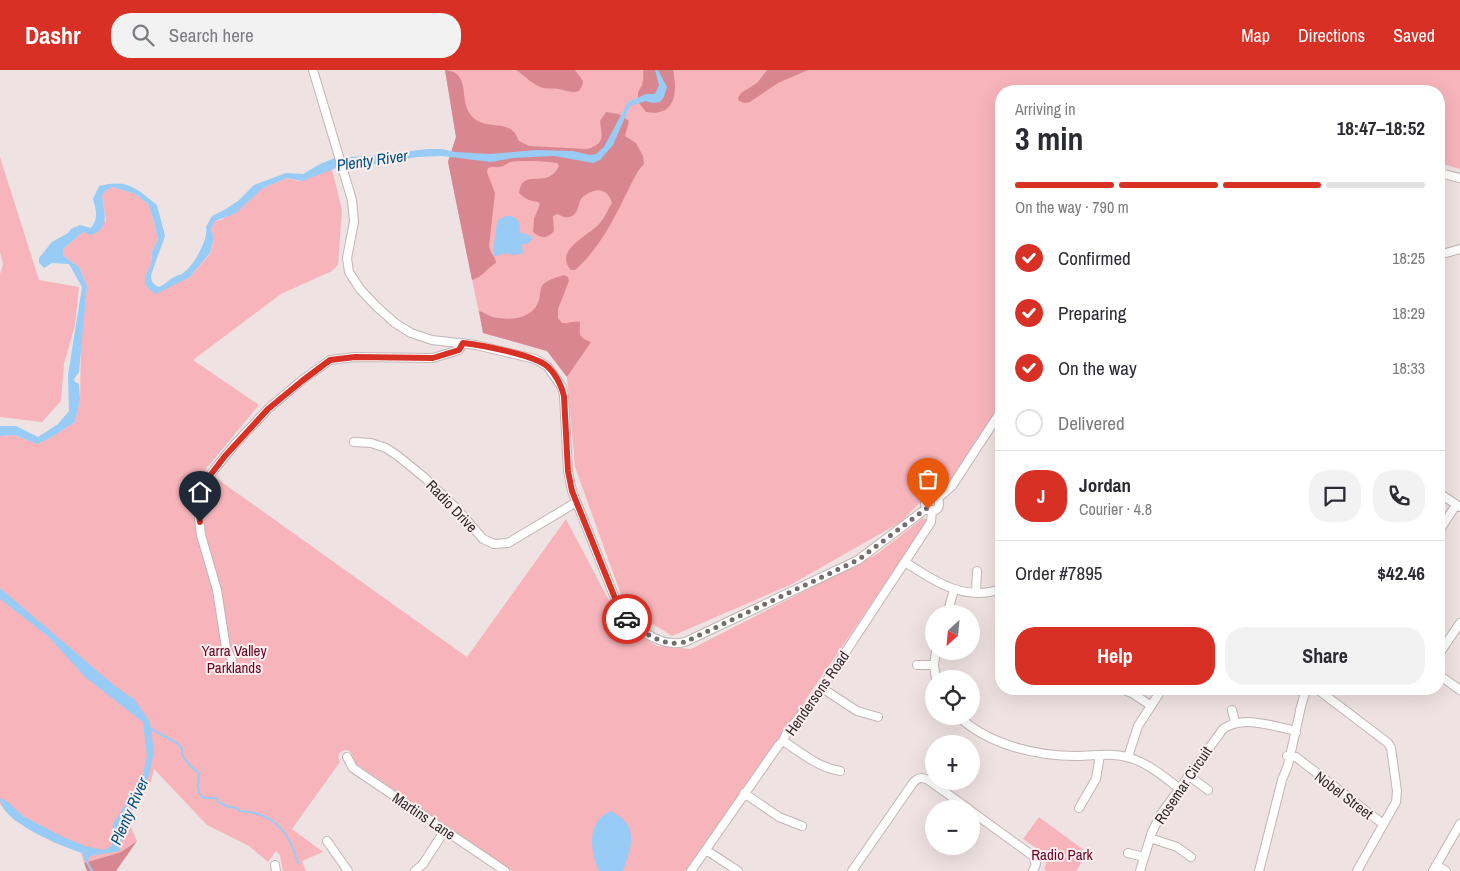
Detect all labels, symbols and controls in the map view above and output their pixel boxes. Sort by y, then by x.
search box [111,13,461,58]
text: Dashr [25,19,81,51]
icon: search [129,21,157,49]
text: Search here [169,22,254,48]
text: Map [1241,23,1270,48]
text: Directions [1298,23,1365,48]
text: Saved [1393,23,1435,48]
text: Arriving in [1015,98,1076,120]
text: 18:47–18:52 [1337,115,1425,141]
text: 3 min [1015,117,1084,160]
water label: Plenty River [335,144,410,176]
text: On the way · 790 m [1015,196,1129,218]
icon: check [1015,244,1043,272]
text: Confirmed [1058,245,1131,271]
text: 18:25 [1392,247,1425,269]
icon: check [1015,299,1043,327]
text: Preparing [1058,300,1126,326]
text: 18:29 [1392,302,1425,324]
icon: check [1015,354,1043,382]
text: On the way [1058,355,1137,381]
text: 18:33 [1392,357,1425,379]
text: Delivered [1058,410,1125,436]
pin [907,458,949,509]
icon: bag [914,465,942,493]
button: chat [1309,470,1361,522]
button: phone [1373,470,1425,522]
pin [179,471,221,522]
text: Jordan [1079,472,1131,498]
street label: Radio Drive [422,475,482,537]
icon: home [186,478,214,506]
text: J [1037,483,1045,509]
text: Courier · 4.8 [1079,498,1152,520]
text: Order #7895 [1015,560,1102,586]
text: $42.46 [1377,560,1425,586]
courier [602,594,652,644]
icon: car [613,605,641,633]
north arrow [925,605,980,660]
map controls [925,605,980,855]
button: Help [1015,627,1215,685]
button: Share [1225,627,1425,685]
park label: Yarra Valley Parklands [201,640,267,678]
street label: Hendersons Road [780,646,854,740]
button: locate [925,670,980,725]
button: + [925,735,980,790]
street label: Rosemar Circuit [1149,742,1217,828]
street label: Nobel Street [1310,766,1378,824]
water label: Plenty River [104,773,154,848]
street label: Martins Lane [388,787,460,845]
button: − [925,800,980,855]
park label: Radio Park [1031,844,1094,865]

